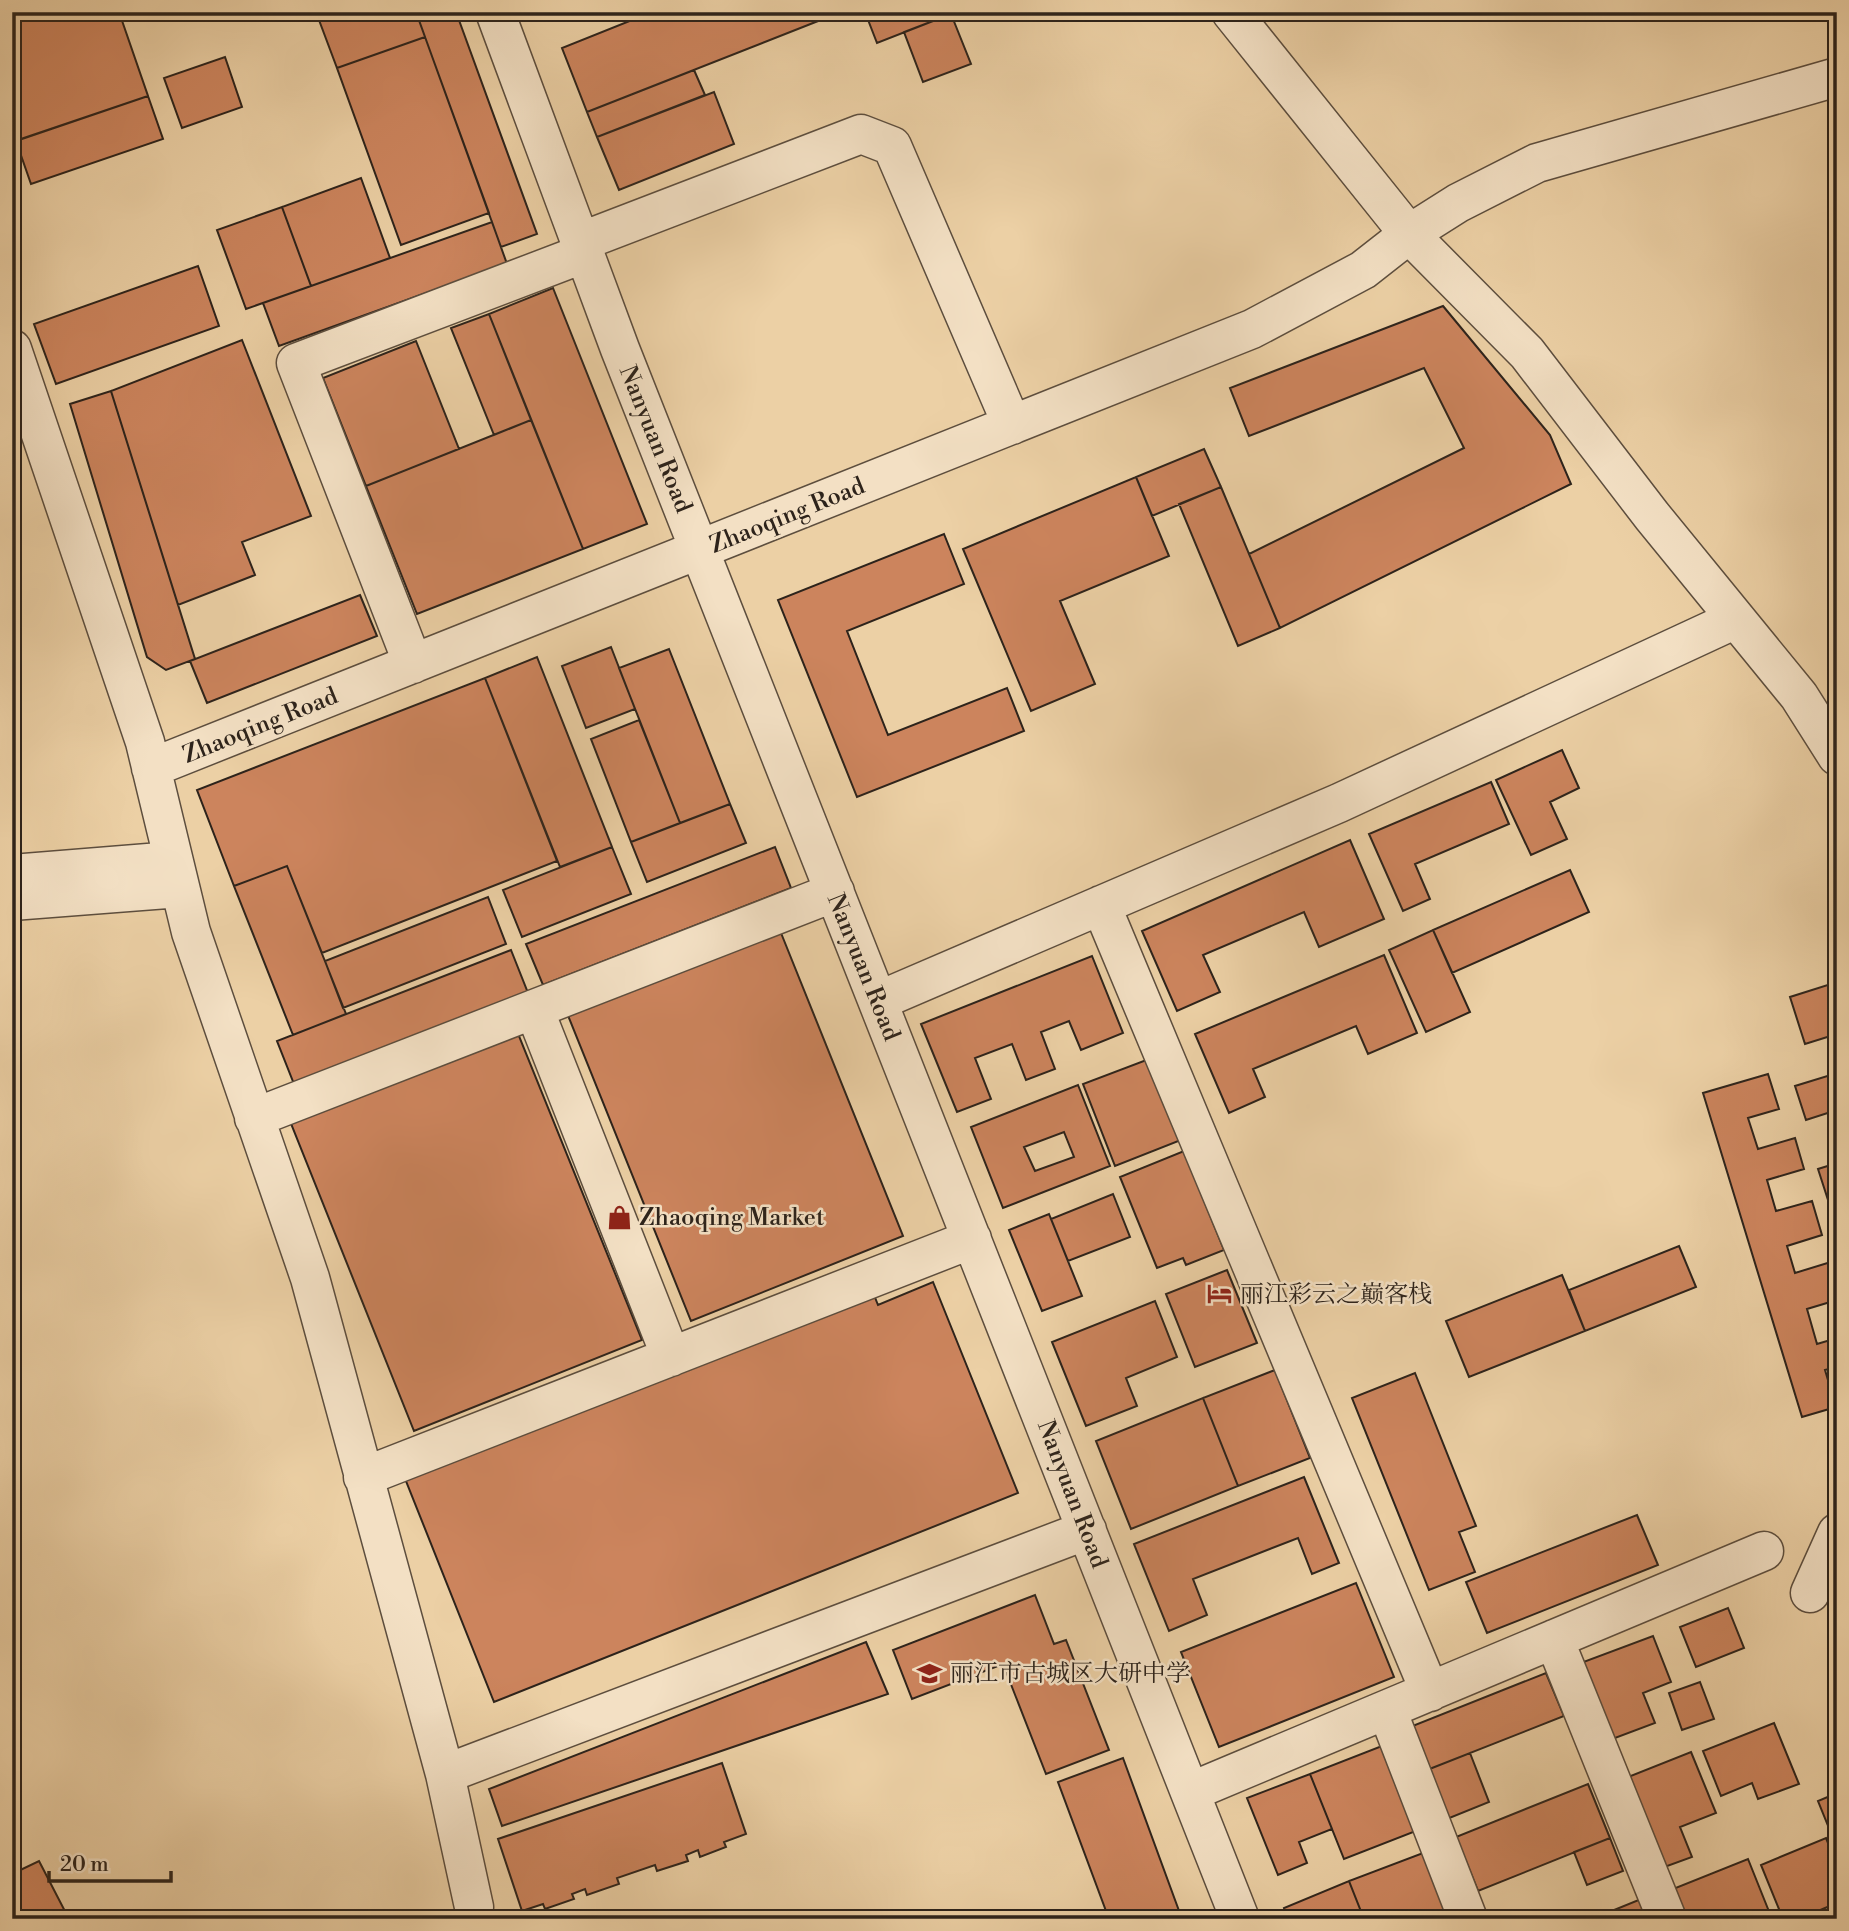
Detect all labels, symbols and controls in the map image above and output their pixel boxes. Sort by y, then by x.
street label: Nanyuan Road [612,361,698,518]
street label: Zhaoqing Road [705,471,870,561]
street label: Zhaoqing Road [178,681,343,771]
street label: Nanyuan Road [820,889,906,1046]
shop icon: Zhaoqing Market [605,1203,633,1231]
place label: Zhaoqing Market [639,1203,825,1233]
hotel icon: 丽江彩云之巅客栈 [1206,1280,1234,1308]
place label: 丽江彩云之巅客栈 [1240,1280,1432,1310]
street label: Nanyuan Road [1030,1416,1114,1573]
school or university icon: 丽江市古城区大研中学 [916,1659,944,1687]
place label: 丽江市古城区大研中学 [950,1659,1190,1689]
scale bar [49,1840,172,1884]
text: 20 m [60,1852,109,1878]

